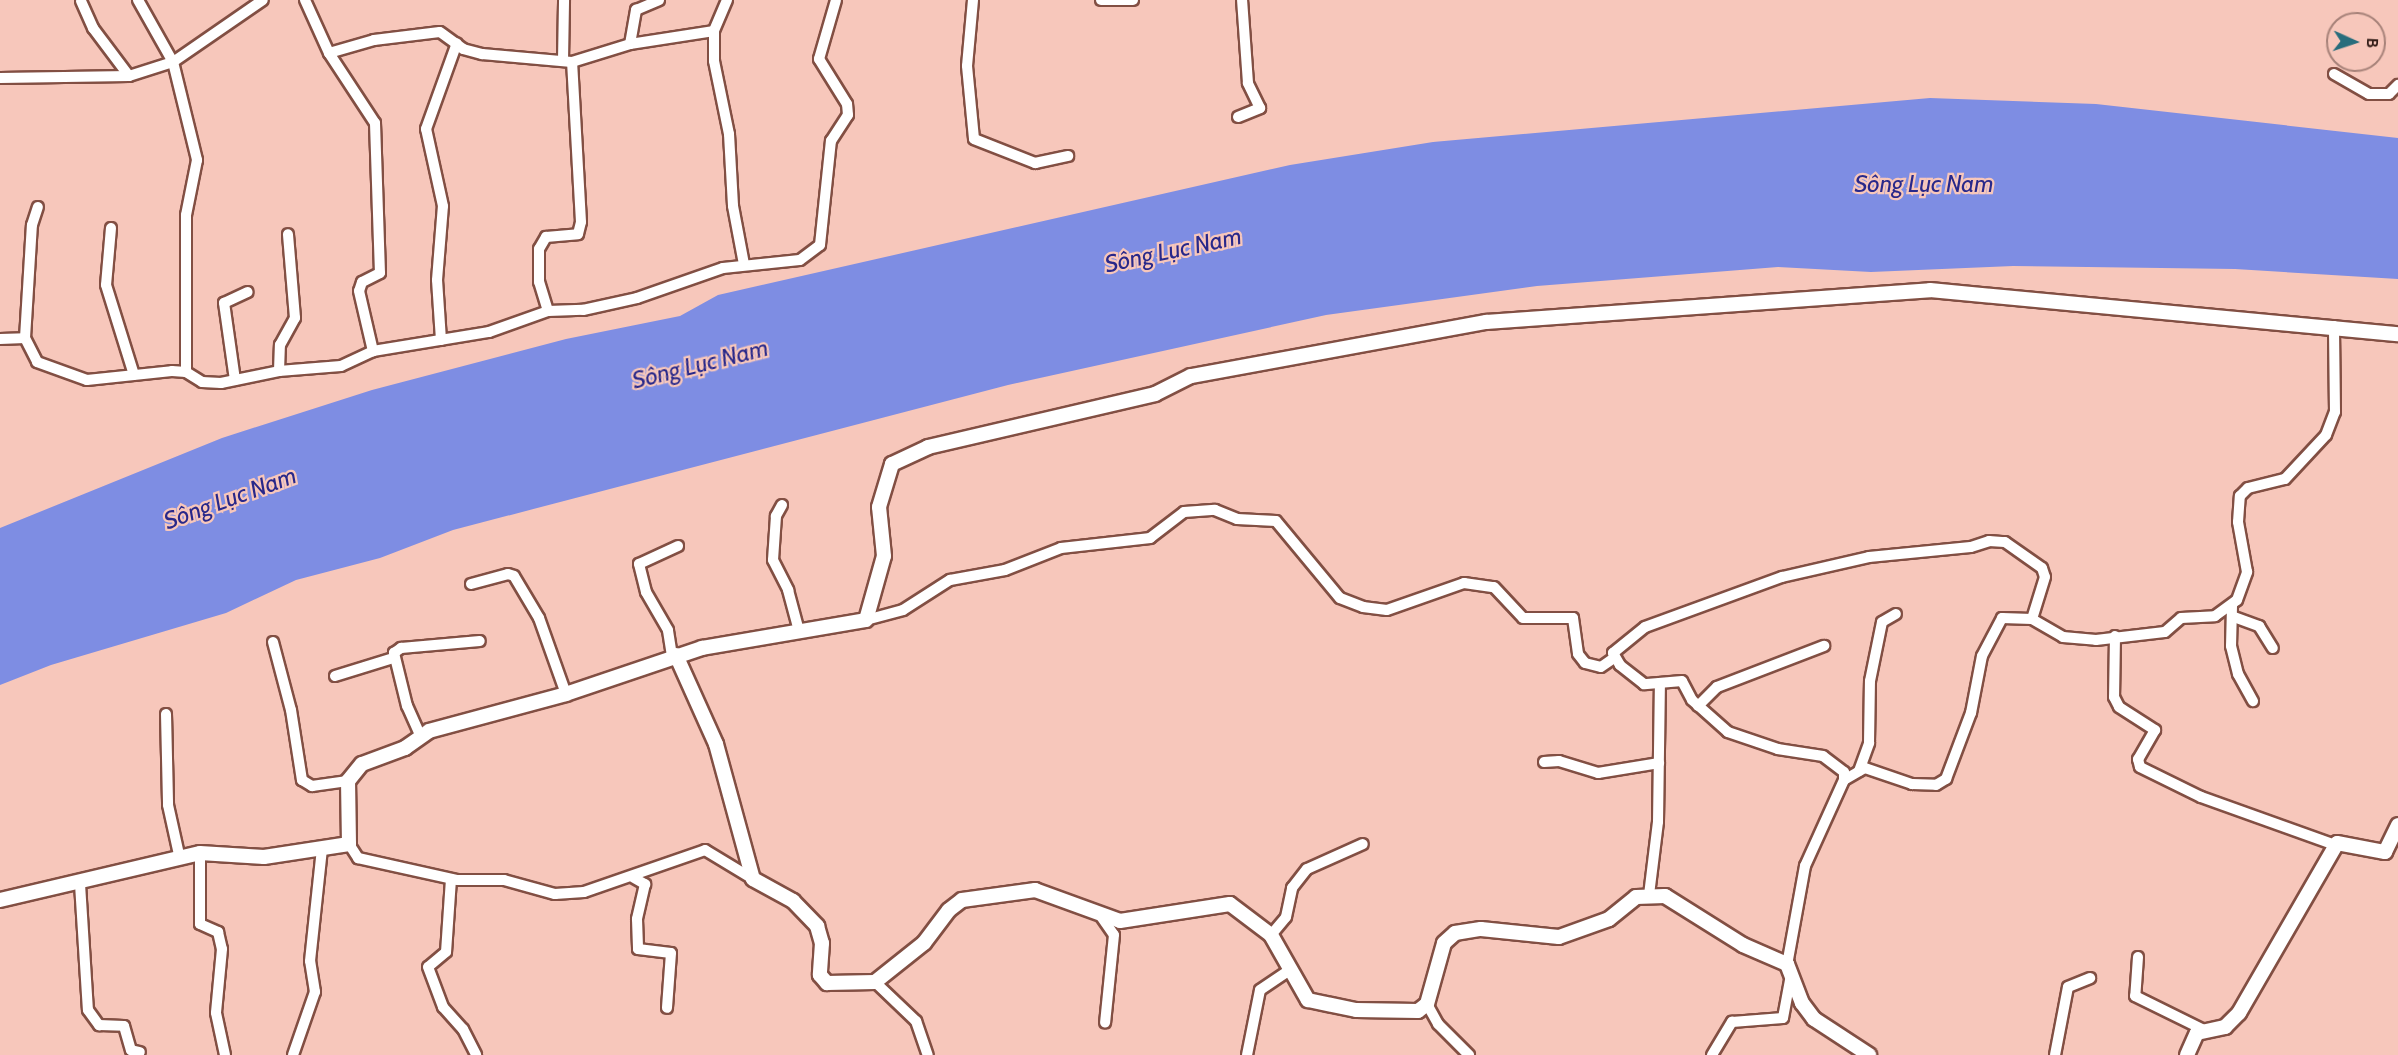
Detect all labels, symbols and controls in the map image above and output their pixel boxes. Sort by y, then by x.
north arrow [2326,12,2386,72]
text: B [2363,37,2382,48]
water label: Sông Lục Nam [1854,170,1994,198]
water label: Sông Lục Nam [1102,221,1244,279]
water label: Sông Lục Nam [629,333,771,395]
water label: Sông Lục Nam [160,461,300,535]

